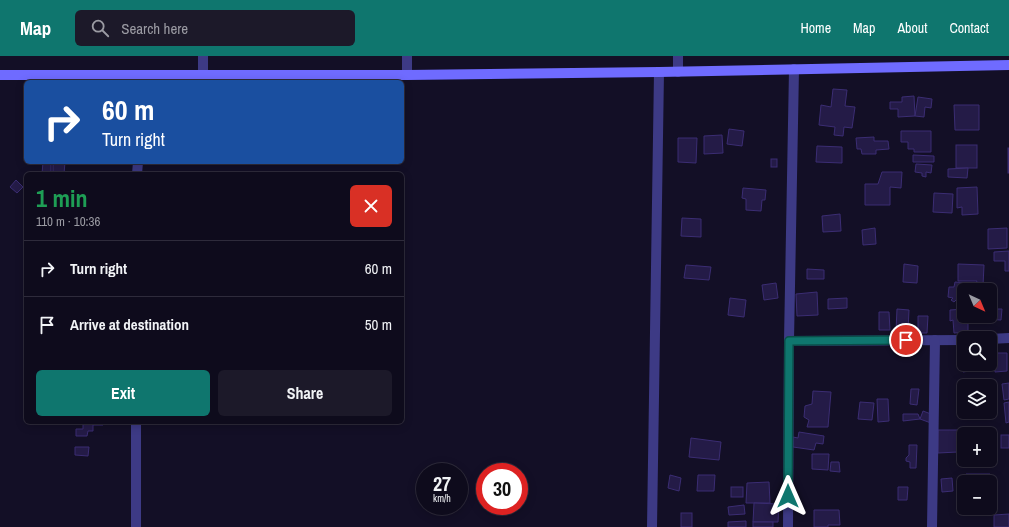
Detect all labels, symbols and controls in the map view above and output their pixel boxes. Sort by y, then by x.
search box [75,10,355,46]
text: Map [20,15,51,41]
icon: search [89,17,111,39]
text: Search here [121,18,188,39]
text: Home [800,19,831,37]
text: Map [853,19,875,37]
text: About [897,19,927,37]
text: Contact [949,19,989,37]
text: 60 m [102,91,154,129]
icon: right [36,96,88,148]
text: Turn right [102,127,165,152]
text: 1 min [36,182,87,214]
button: close [350,185,392,227]
text: 110 m · 10:36 [36,213,100,230]
icon: right [36,258,58,280]
text: Turn right [70,258,127,279]
text: 60 m [365,258,392,279]
north arrow [957,283,997,323]
map controls [957,283,997,515]
icon: arrive [36,314,58,336]
text: Arrive at destination [70,314,189,335]
text: 50 m [365,314,392,335]
pin [889,323,923,357]
icon: arrive [895,329,917,351]
button: search [957,331,997,371]
button: Exit [36,370,210,416]
button: Share [218,370,392,416]
button: layers [957,379,997,419]
button: + [957,427,997,467]
speed limit sign: 30 [476,463,528,515]
text: 27 [433,470,451,497]
position arrow [767,475,809,517]
button: − [957,475,997,515]
text: km/h [433,492,451,505]

